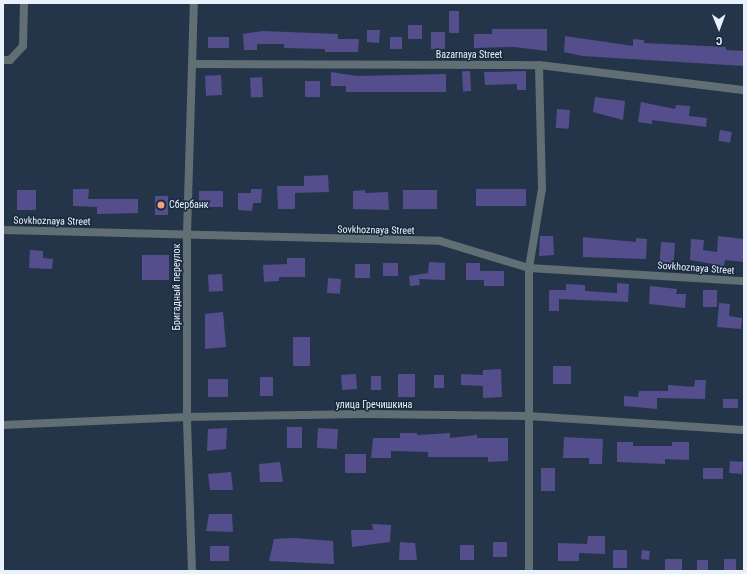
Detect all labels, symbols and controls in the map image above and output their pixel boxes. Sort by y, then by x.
north arrow [699,8,739,48]
text: С [716,34,722,47]
street label: Bazarnaya Street [436,49,502,61]
place label: Сбербанк [169,199,209,211]
marker: Сбербанк [156,200,166,210]
street label: Sovkhoznaya Street [13,214,91,228]
street label: Sovkhoznaya Street [337,223,415,237]
street label: Бригадный переулок [171,244,183,330]
street label: Sovkhoznaya Street [657,259,735,277]
street label: улица Гречишкина [336,399,412,411]

